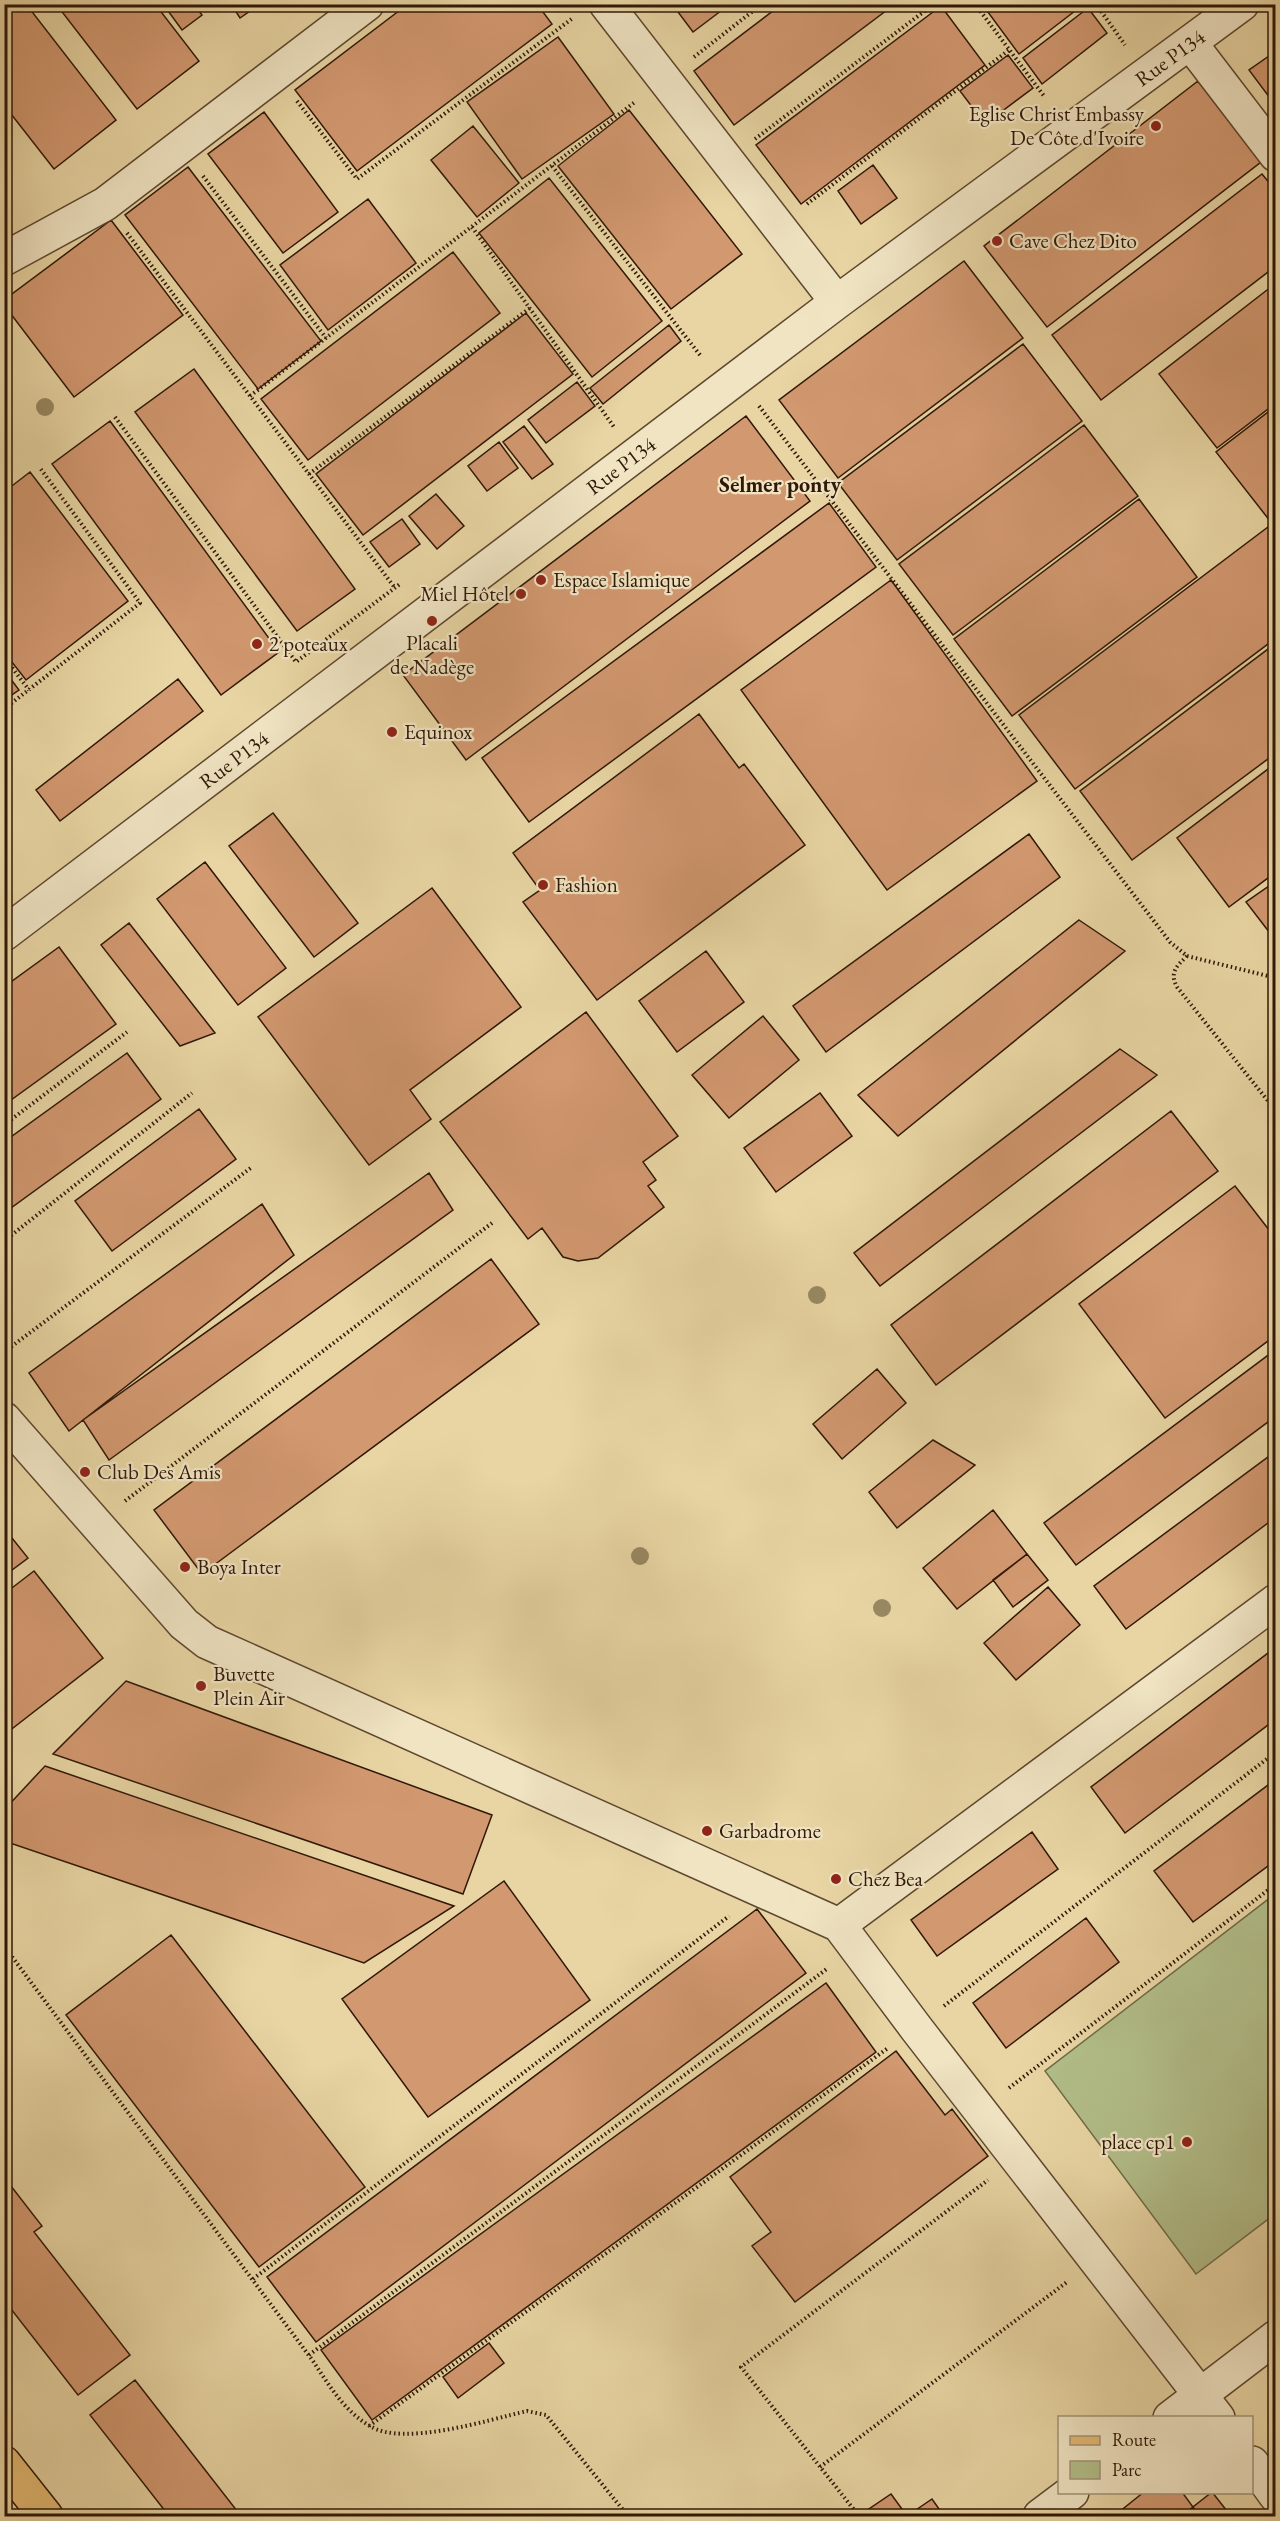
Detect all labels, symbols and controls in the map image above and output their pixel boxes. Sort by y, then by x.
street label: Rue P134 [1129,23,1211,92]
place label: Eglise Christ Embassy De Côte d'Ivoire [969,100,1145,151]
marker: Eglise Christ Embassy De Côte d'Ivoire [1149,119,1163,133]
place label: Cave Chez Dito [1009,227,1137,254]
marker: Cave Chez Dito [990,234,1004,248]
street label: Rue P134 [581,430,662,501]
district label: Selmer ponty [719,470,841,499]
place label: Espace Islamique [553,566,690,593]
marker: Espace Islamique [534,573,548,587]
place label: Miel Hôtel [420,580,509,607]
marker: Miel Hôtel [514,587,528,601]
marker: Placali de Nadège [425,614,439,628]
place label: Placali de Nadège [390,629,474,680]
place label: 2 poteaux [269,630,348,657]
marker: 2 poteaux [250,637,264,651]
place label: Equinox [404,718,472,745]
street label: Rue P134 [194,724,275,795]
marker: Equinox [385,725,399,739]
place label: Fashion [555,871,618,898]
marker: Fashion [536,878,550,892]
place label: Club Des Amis [97,1458,221,1485]
marker: Club Des Amis [78,1465,92,1479]
place label: Boya Inter [197,1553,281,1580]
marker: Boya Inter [178,1560,192,1574]
place label: Buvette Plein Air [213,1660,285,1711]
marker: Buvette Plein Air [194,1679,208,1693]
place label: Garbadrome [719,1817,821,1844]
marker: Garbadrome [700,1824,714,1838]
place label: Chez Bea [848,1865,924,1892]
marker: Chez Bea [829,1872,843,1886]
place label: place cp1 [1101,2128,1175,2155]
marker: place cp1 [1180,2135,1194,2149]
legend [1058,2416,1253,2494]
text: Route [1112,2428,1156,2451]
text: Parc [1112,2458,1142,2481]

